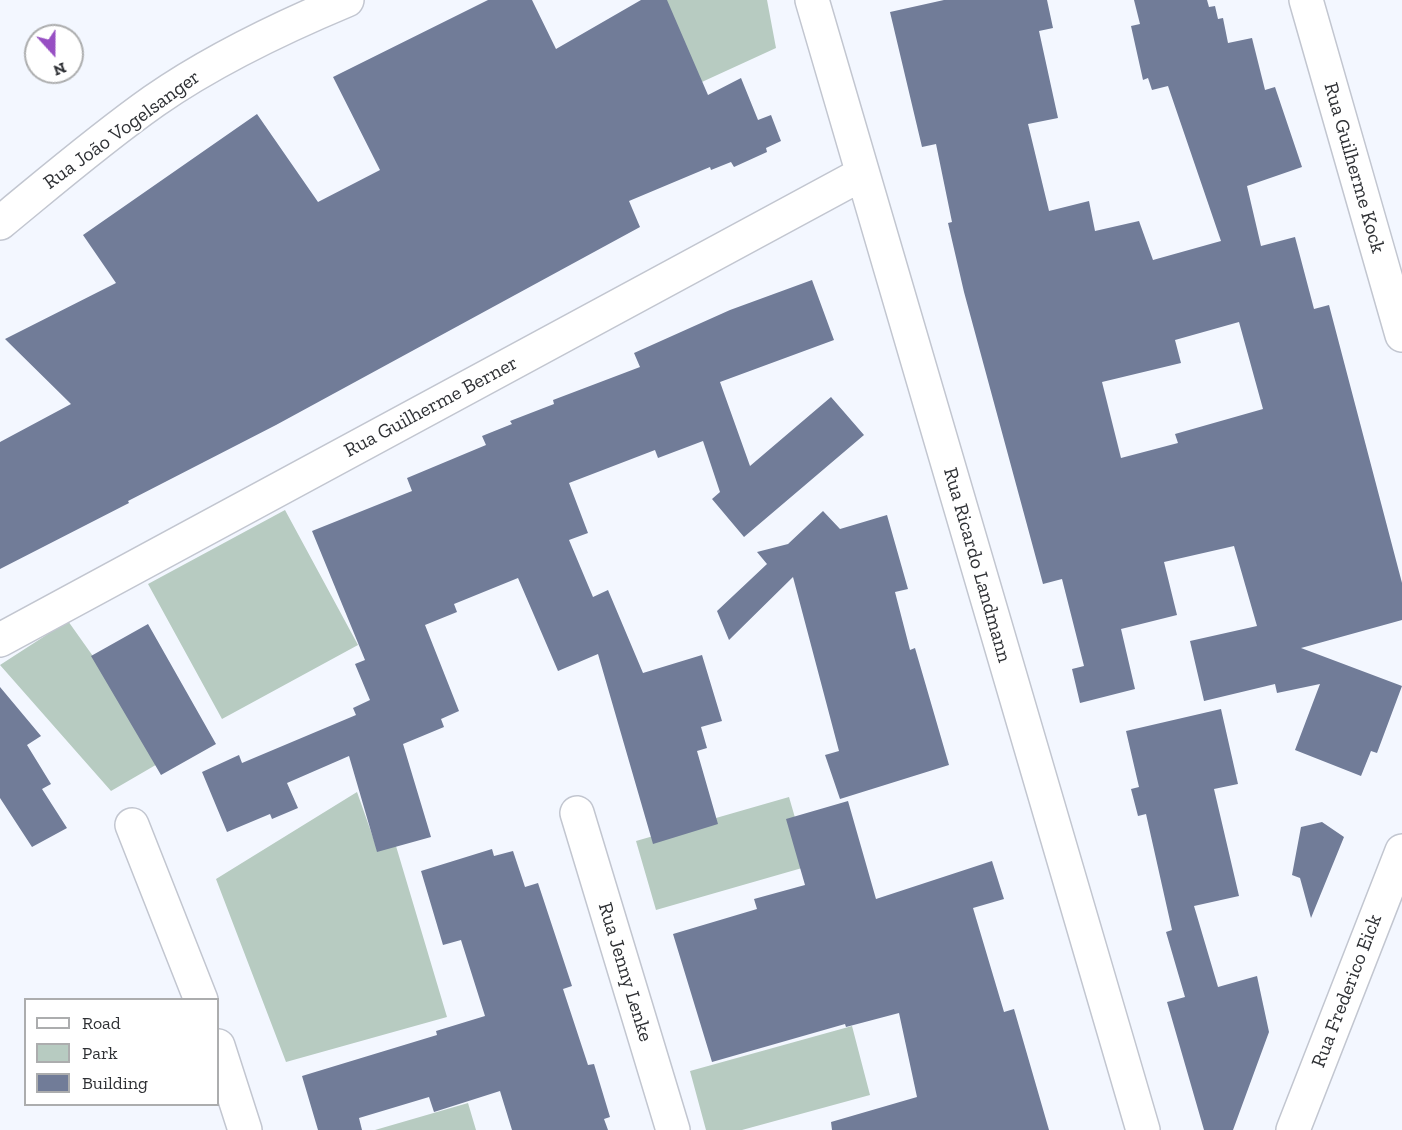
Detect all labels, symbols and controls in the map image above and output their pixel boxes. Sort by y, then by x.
north arrow [24,24,84,84]
text: N [51,58,69,80]
street label: Rua João Vogelsanger [39,65,205,195]
street label: Rua Guilherme Kock [1318,80,1390,256]
street label: Rua Guilherme Berner [340,351,522,463]
street label: Rua Ricardo Landmann [938,465,1016,665]
street label: Rua Jenny Lenke [592,900,658,1044]
street label: Rua Frederico Eick [1307,911,1387,1071]
legend [24,998,219,1106]
text: Road [82,1012,121,1034]
text: Park [82,1042,118,1064]
text: Building [82,1072,148,1094]

